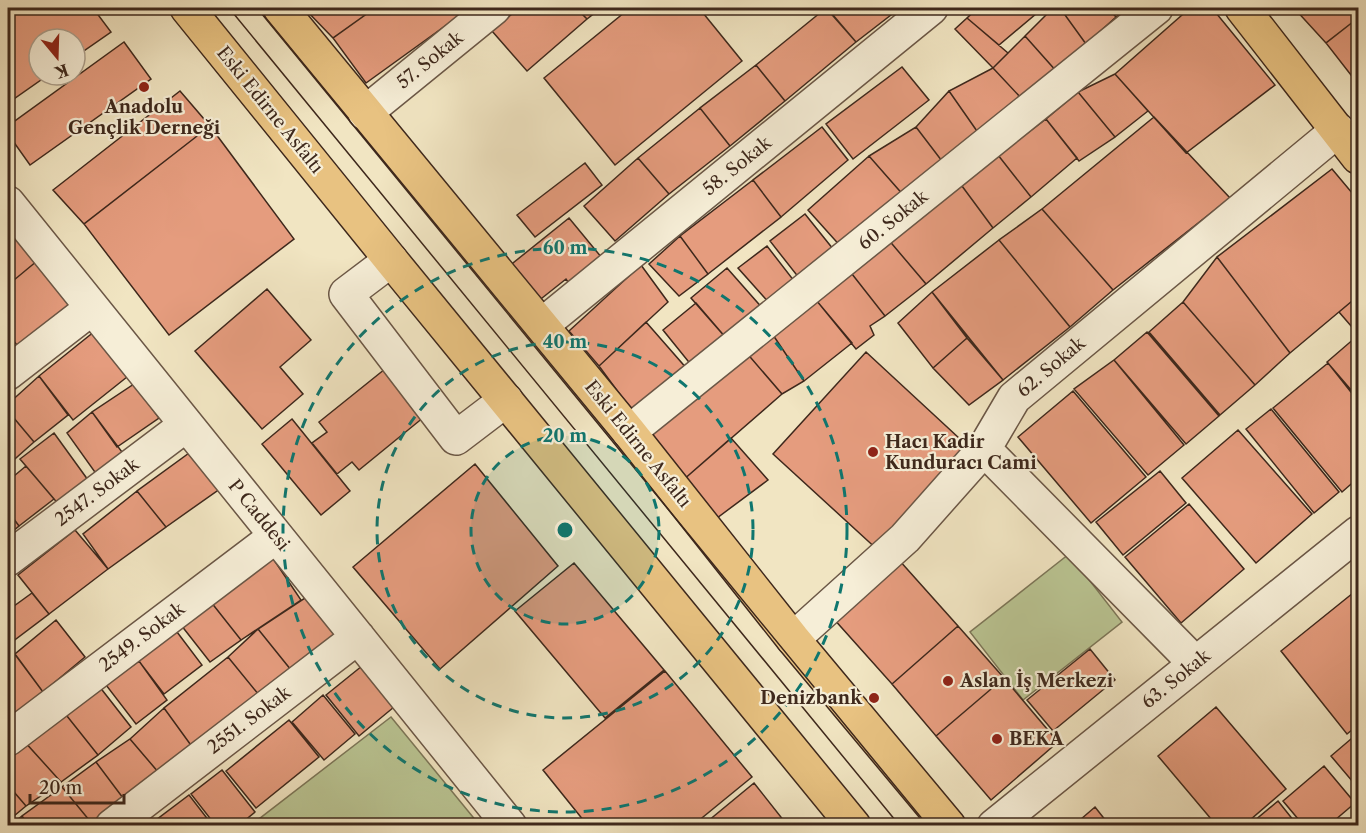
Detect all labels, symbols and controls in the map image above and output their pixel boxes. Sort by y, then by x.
street label: 57. Sokak [392,26,469,93]
north arrow [27,27,87,87]
street label: Eski Edirne Asfaltı [212,42,328,178]
text: K [51,60,71,83]
marker: Anadolu Gençlik Derneği [137,80,151,94]
place label: Anadolu Gençlik Derneği [68,96,221,139]
street label: 58. Sokak [698,131,777,200]
street label: 60. Sokak [854,184,933,255]
text: 60 m [543,237,587,259]
text: 40 m [543,331,587,353]
street label: 62. Sokak [1012,331,1091,402]
street label: Eski Edirne Asfaltı [580,376,696,512]
text: 20 m [543,425,587,447]
place label: Hacı Kadir Kunduracı Cami [885,431,1037,474]
marker: Hacı Kadir Kunduracı Cami [866,445,880,459]
street label: 2547. Sokak [51,452,145,531]
street label: P Caddesi [224,475,295,555]
centre of rings [555,520,575,540]
street label: 2549. Sokak [95,597,190,676]
street label: 63. Sokak [1137,644,1216,713]
place label: Aslan İş Merkezi [959,669,1114,692]
marker: Aslan İş Merkezi [941,674,955,688]
street label: 2551. Sokak [203,681,296,758]
place label: Denizbank [760,687,863,709]
marker: Denizbank [867,691,881,705]
place label: BEKA [1009,728,1065,750]
marker: BEKA [990,732,1004,746]
scale bar [30,767,124,805]
text: 20 m [39,777,83,799]

